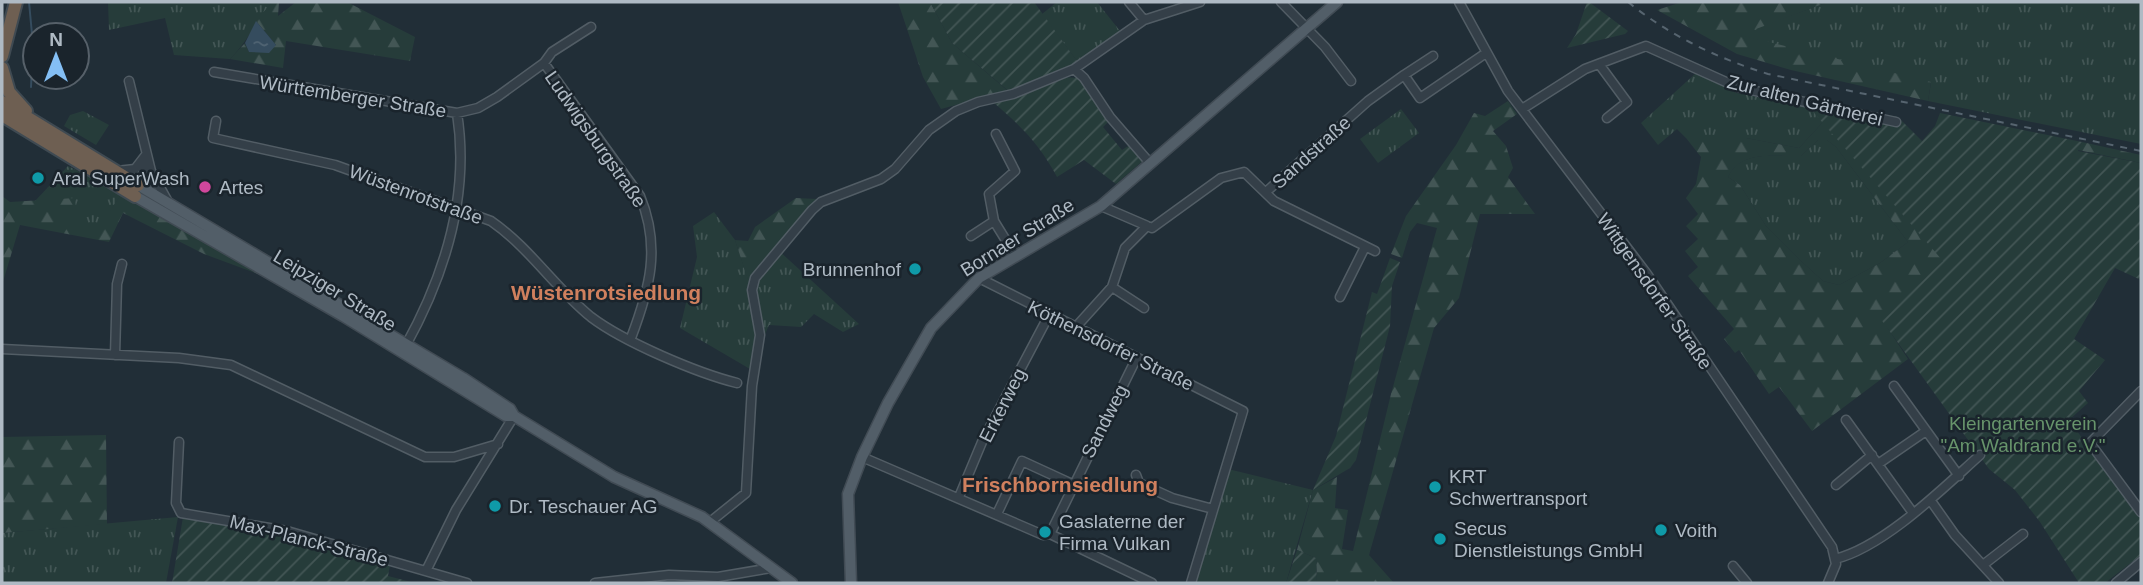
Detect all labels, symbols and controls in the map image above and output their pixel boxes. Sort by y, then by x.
north arrow [21,21,91,91]
text: N [49,29,63,50]
street label: Ludwigsburgstraße [541,67,651,211]
street label: Württemberger Straße [258,71,448,122]
street label: Zur alten Gärtnerei [1725,71,1885,130]
street label: Sandstraße [1268,112,1355,193]
street label: Wüstenrotstraße [346,161,485,228]
place label: Aral SuperWash [52,168,190,189]
marker: Aral SuperWash [30,170,46,186]
place label: Artes [219,177,263,198]
marker: Artes [197,179,213,195]
street label: Bornaer Straße [957,194,1078,281]
street label: Wittgensdorfer Straße [1593,209,1716,373]
street label: Leipziger Straße [270,246,400,335]
place label: Brunnenhof [803,259,902,280]
marker: Brunnenhof [907,261,923,277]
district label: Wüstenrotsiedlung [511,281,701,304]
street label: Köthensdorfer Straße [1025,296,1197,395]
street label: Erkerweg [975,365,1030,446]
street label: Sandweg [1077,381,1132,461]
park label: Kleingartenverein "Am Waldrand e.V." [1940,413,2106,456]
place label: KRT Schwertransport [1449,466,1588,509]
district label: Frischbornsiedlung [962,473,1158,496]
marker: KRT Schwertransport [1427,479,1443,495]
place label: Dr. Teschauer AG [509,496,658,517]
marker: Dr. Teschauer AG [487,498,503,514]
street label: Max-Planck-Straße [227,511,390,570]
place label: Gaslaterne der Firma Vulkan [1059,511,1185,554]
place label: Secus Dienstleistungs GmbH [1454,518,1643,561]
place label: Voith [1675,520,1717,541]
marker: Voith [1653,522,1669,538]
marker: Gaslaterne der Firma Vulkan [1037,524,1053,540]
marker: Secus Dienstleistungs GmbH [1432,531,1448,547]

